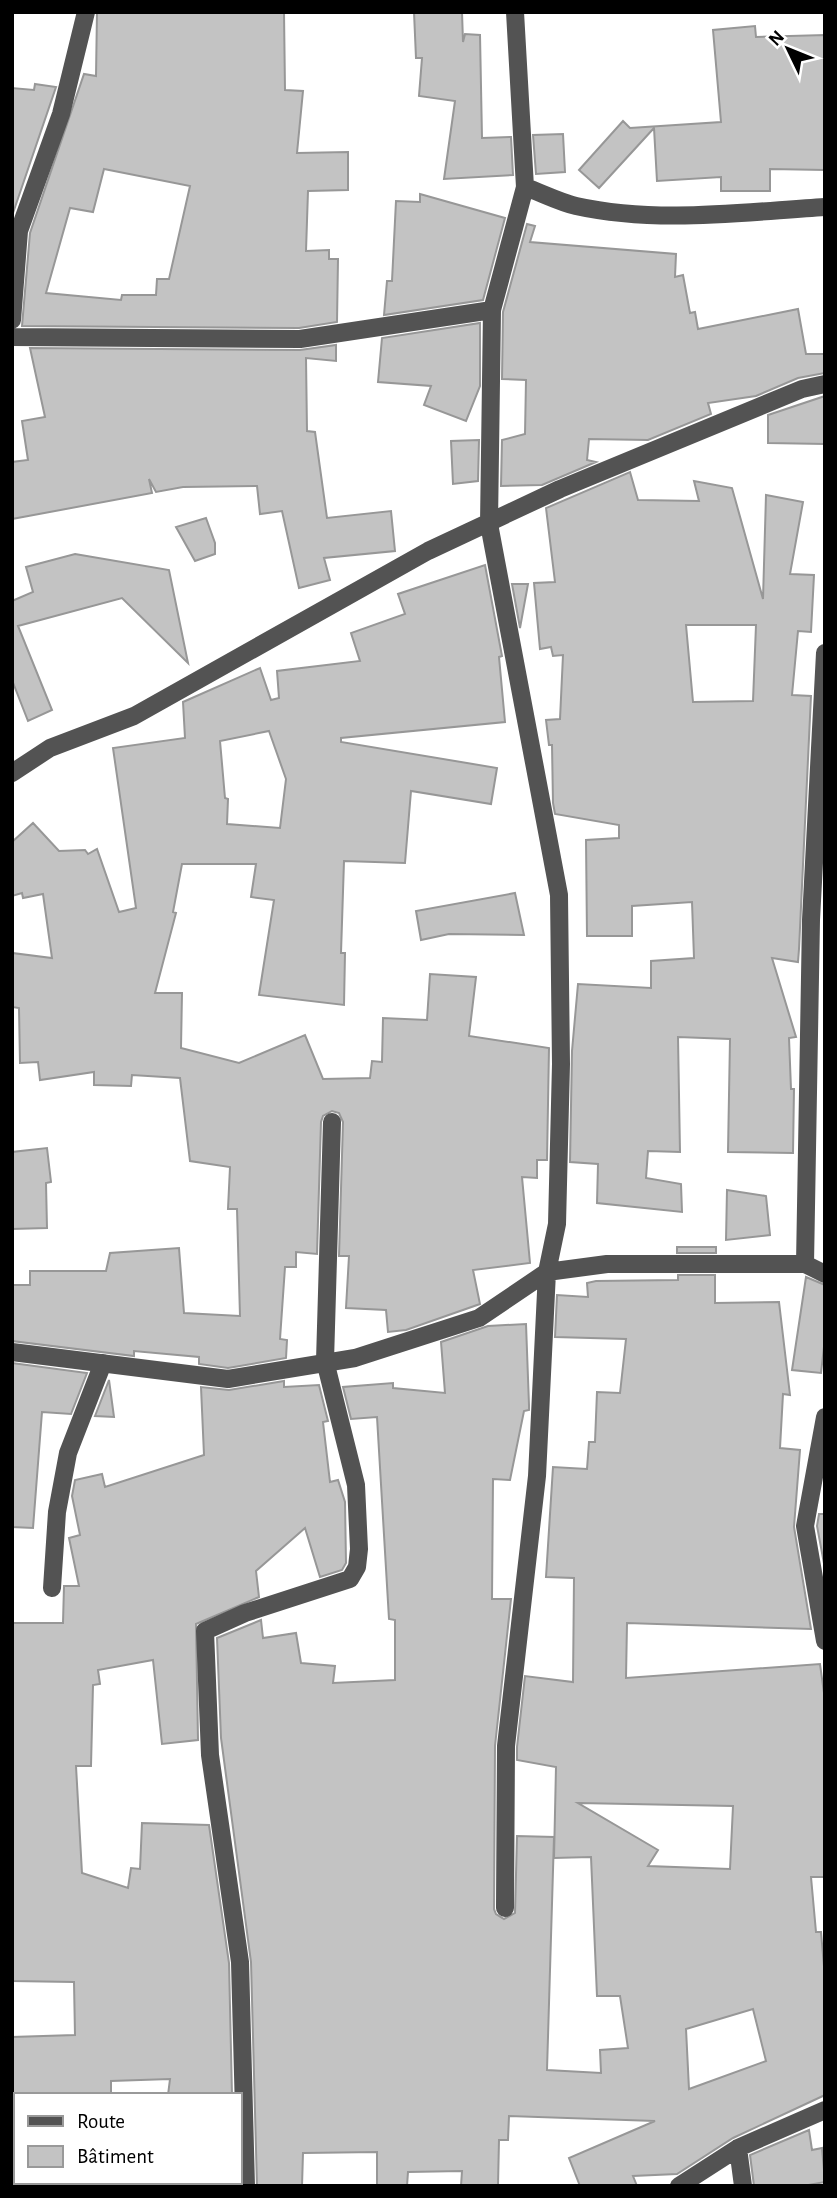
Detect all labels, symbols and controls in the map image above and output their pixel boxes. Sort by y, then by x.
north arrow [753,14,823,84]
text: N [765,27,788,50]
legend [14,2093,242,2184]
text: Route [77,2111,125,2132]
text: Bâtiment [77,2146,154,2167]

